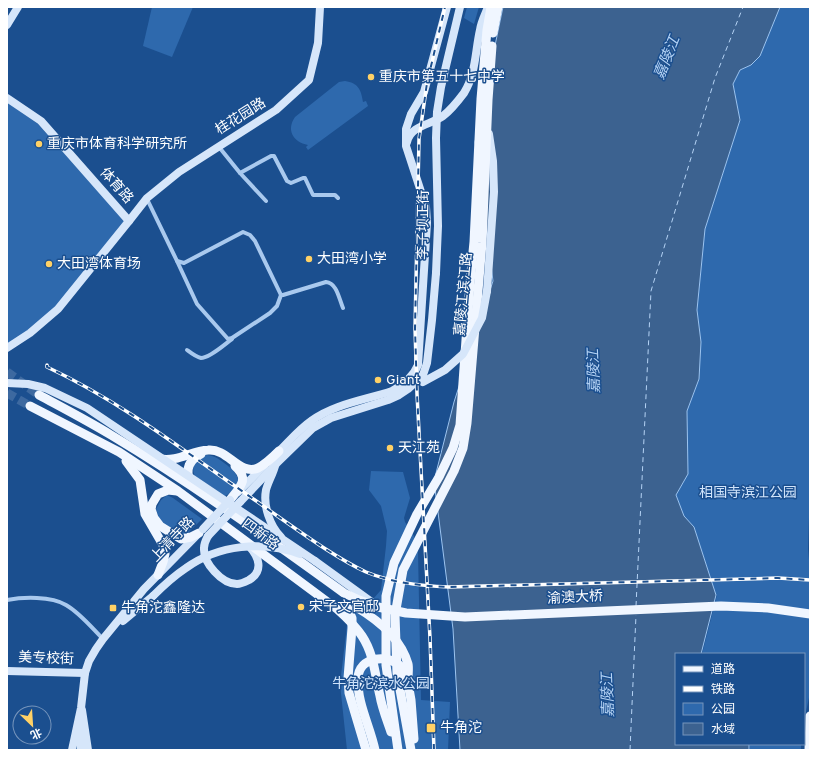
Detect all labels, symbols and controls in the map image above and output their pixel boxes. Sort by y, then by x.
water label: 嘉陵江 [651,32,686,82]
place label: 重庆市第五十七中学 [379,68,505,86]
marker: 重庆市第五十七中学 [366,72,376,82]
street label: 桂花园路 [213,95,269,139]
place label: 重庆市体育科学研究所 [47,136,187,153]
marker: 重庆市体育科学研究所 [34,139,44,149]
street label: 体育路 [96,165,136,207]
street label: 李子坝正街 [415,190,433,260]
place label: 大田湾小学 [317,251,387,268]
street label: 嘉陵江滨江路 [452,251,476,337]
marker: 大田湾小学 [304,254,314,264]
place label: 大田湾体育场 [57,256,141,273]
marker: 大田湾体育场 [44,259,54,269]
water label: 嘉陵江 [585,346,605,394]
place label: Giant [386,372,420,389]
marker: Giant [373,375,383,385]
place label: 天江苑 [398,440,440,457]
marker: 天江苑 [385,443,395,453]
park label: 相国寺滨江公园 [699,485,797,502]
street label: 上清寺路 [147,514,199,566]
street label: 四新路 [238,516,282,554]
street label: 渝澳大桥 [547,588,603,608]
place label: 牛角沱鑫隆达 [121,599,205,617]
place label: 宋子文官邸 [309,599,379,616]
marker: 宋子文官邸 [296,602,306,612]
marker: 牛角沱鑫隆达 [108,603,118,613]
street label: 美专校街 [18,649,74,668]
legend [675,653,805,745]
text: 道路 [711,662,735,678]
water label: 嘉陵江 [599,670,619,718]
park label: 牛角沱滨水公园 [332,675,430,693]
text: 铁路 [711,682,735,698]
text: 公园 [711,702,735,718]
north arrow [12,705,52,745]
place label: 牛角沱 [440,719,482,737]
marker: 牛角沱 [425,722,437,734]
text: 水域 [711,722,735,738]
text: 北 [28,724,44,742]

